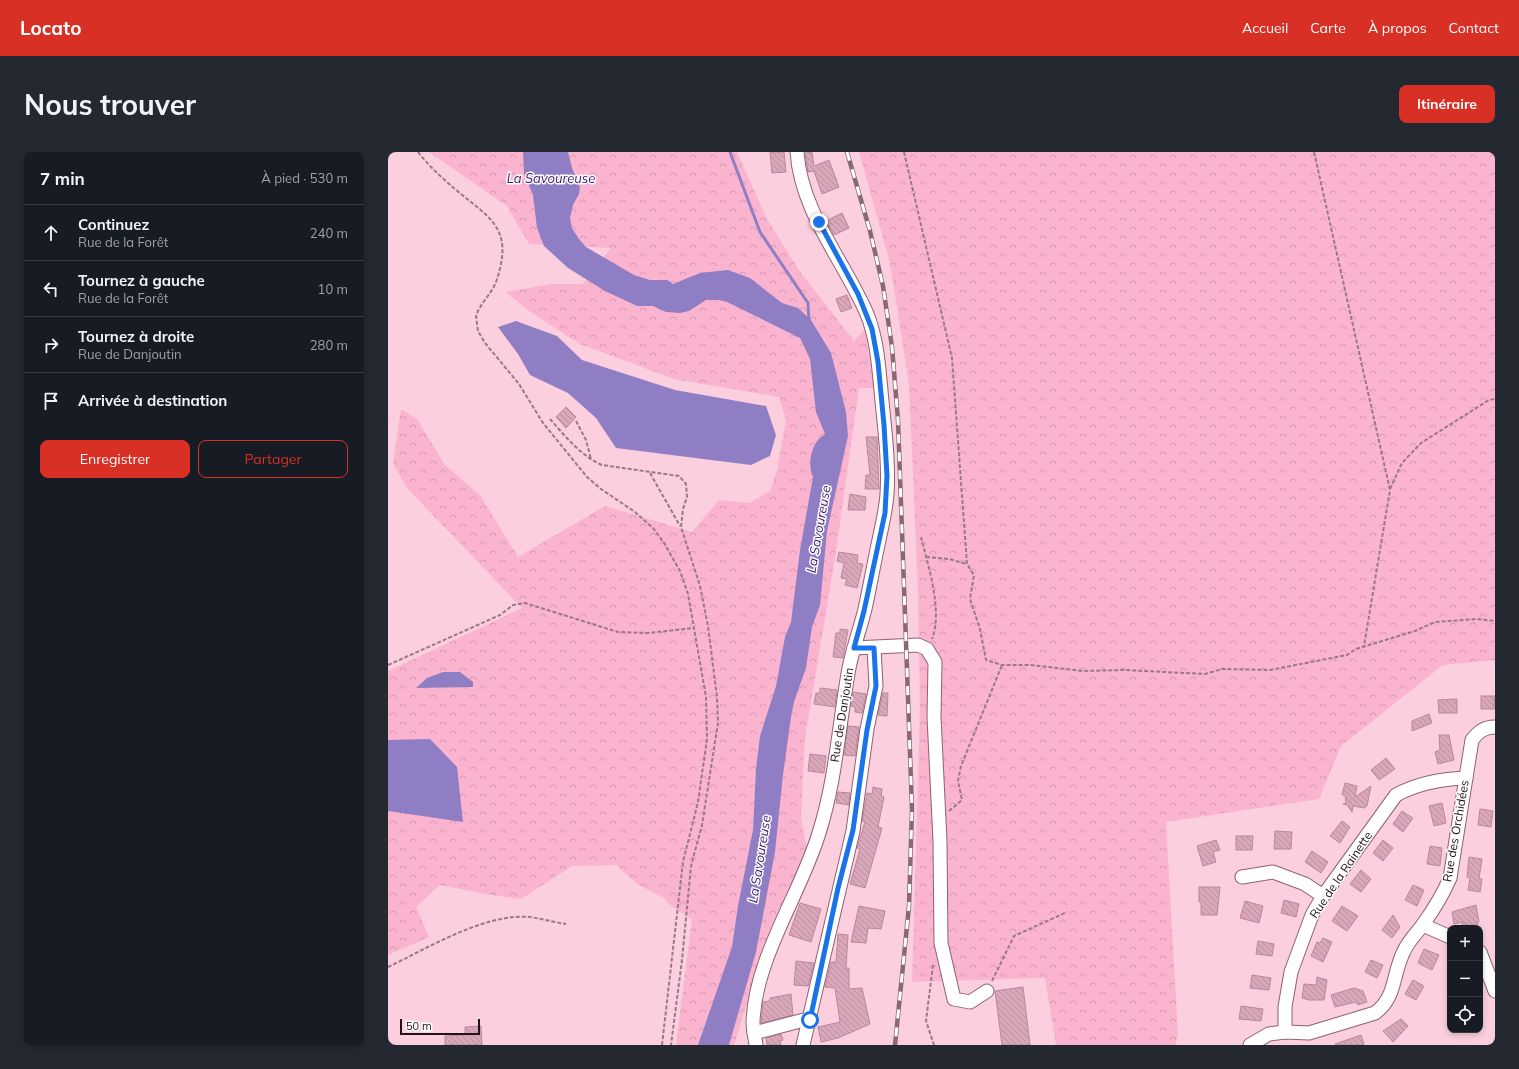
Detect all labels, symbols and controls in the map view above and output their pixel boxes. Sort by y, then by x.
text: Locato [20,16,81,40]
text: Accueil [1242,19,1288,37]
text: Carte [1310,19,1346,37]
text: À propos [1368,19,1427,37]
text: Contact [1449,19,1499,37]
button: Itinéraire [1399,85,1495,123]
text: Nous trouver [24,87,196,122]
text: 7 min [40,168,85,189]
text: À pied · 530 m [261,170,348,186]
water label: La Savoureuse [507,170,595,186]
route end [810,213,828,231]
text: Continuez [78,215,149,234]
icon: ahead [40,222,62,244]
text: 240 m [310,225,348,241]
text: Rue de la Forêt [78,234,168,250]
text: Tournez à gauche [78,271,205,290]
icon: left [40,278,62,300]
text: 10 m [318,281,348,297]
text: Rue de la Forêt [78,290,168,306]
text: Tournez à droite [78,327,194,346]
icon: right [40,334,62,356]
text: 280 m [310,337,348,353]
text: Rue de Danjoutin [78,346,182,362]
icon: arrive [40,390,62,412]
text: Arrivée à destination [78,391,227,410]
button: Enregistrer [40,440,190,478]
button: Partager [198,440,348,478]
water label: La Savoureuse [802,484,834,574]
street label: Rue de Danjoutin [827,667,856,763]
street label: Rue des Orchidées [1439,779,1472,883]
water label: La Savoureuse [744,814,774,904]
street label: Rue de la Rainette [1306,828,1375,921]
map controls [1447,925,1483,1033]
button: + [1447,925,1483,961]
button: − [1447,961,1483,997]
button: locate [1447,997,1483,1033]
route start [801,1011,819,1029]
scale bar [400,1017,480,1036]
text: 50 m [406,1019,432,1033]

